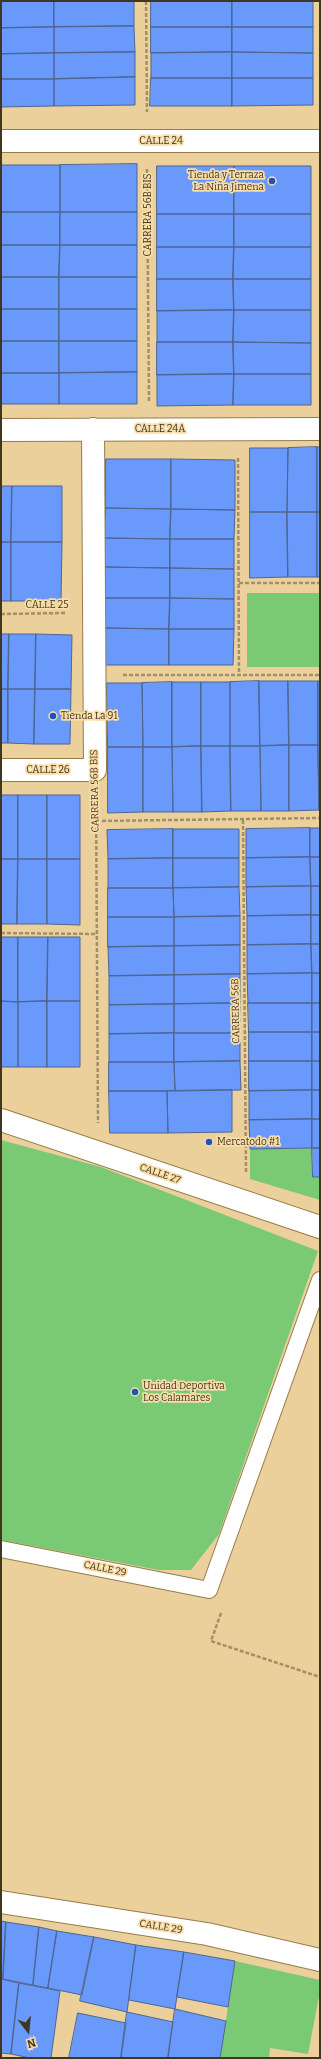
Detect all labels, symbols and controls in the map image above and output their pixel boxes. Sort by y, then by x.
street label: CALLE 24 [139,135,183,147]
place label: Tienda y Terraza La Niña Jimena [188,169,264,192]
street label: CARRERA 56B BIS [142,174,154,256]
marker: Tienda y Terraza La Niña Jimena [267,176,277,186]
street label: CALLE 24A [135,423,185,435]
street label: CALLE 25 [26,599,68,611]
place label: Tienda La 91 [61,710,117,722]
marker: Tienda La 91 [48,711,58,721]
street label: CARRERA 56B BIS [88,749,102,833]
street label: CALLE 26 [26,764,70,776]
street label: CARRERA 56B [229,978,243,1044]
place label: Mercatodo #1 [217,1136,279,1148]
marker: Mercatodo #1 [204,1137,214,1147]
street label: CALLE 27 [138,1161,182,1187]
place label: Unidad Deportiva Los Calamares [143,1380,225,1404]
marker: Unidad Deportiva Los Calamares [130,1387,140,1397]
street label: CALLE 29 [83,1559,127,1579]
street label: CALLE 29 [139,1918,183,1936]
north arrow [8,2011,48,2051]
text: N [26,2036,37,2050]

